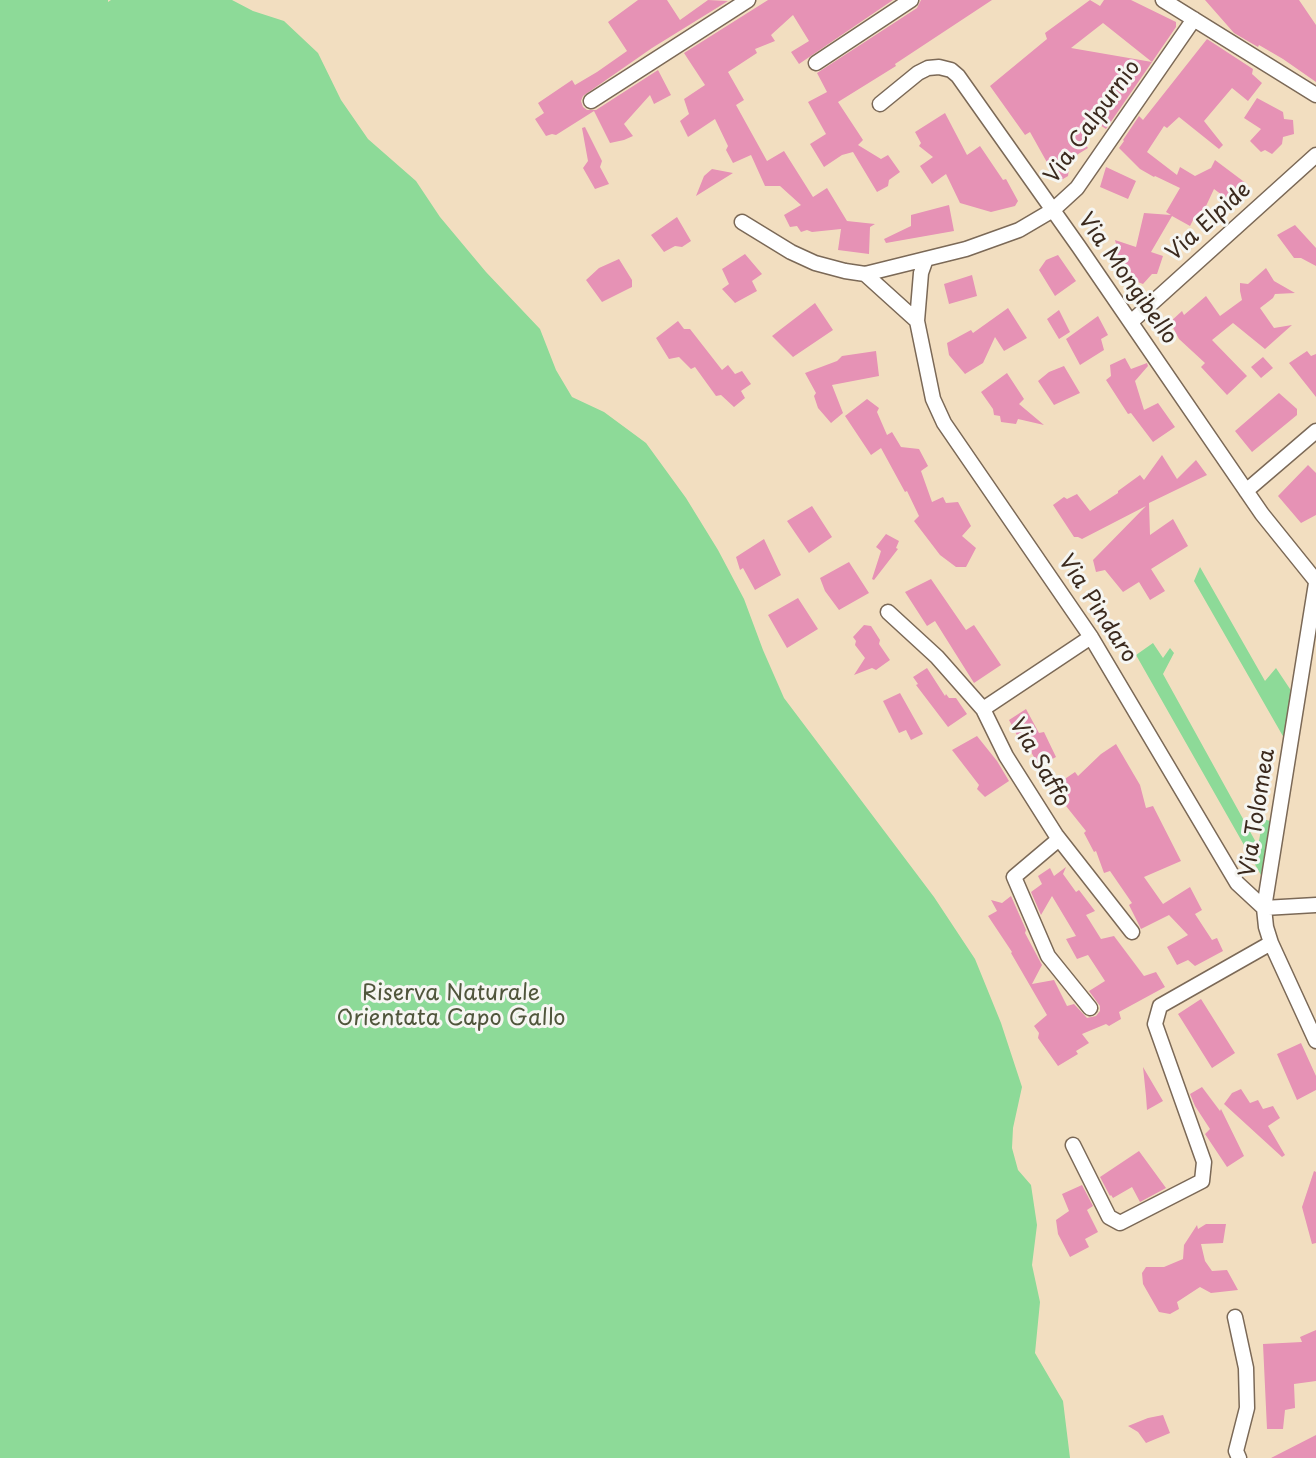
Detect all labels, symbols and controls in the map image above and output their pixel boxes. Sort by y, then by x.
street label: Via Calpurnio [1040,55,1146,189]
street label: Via Elpide [1161,177,1257,267]
street label: Via Mongibello [1072,208,1182,350]
street label: Via Pindaro [1052,550,1142,668]
street label: Via Saffo [1003,714,1075,812]
street label: Via Tolomea [1235,747,1281,879]
park label: Riserva Naturale Orientata Capo Gallo [336,981,566,1032]

